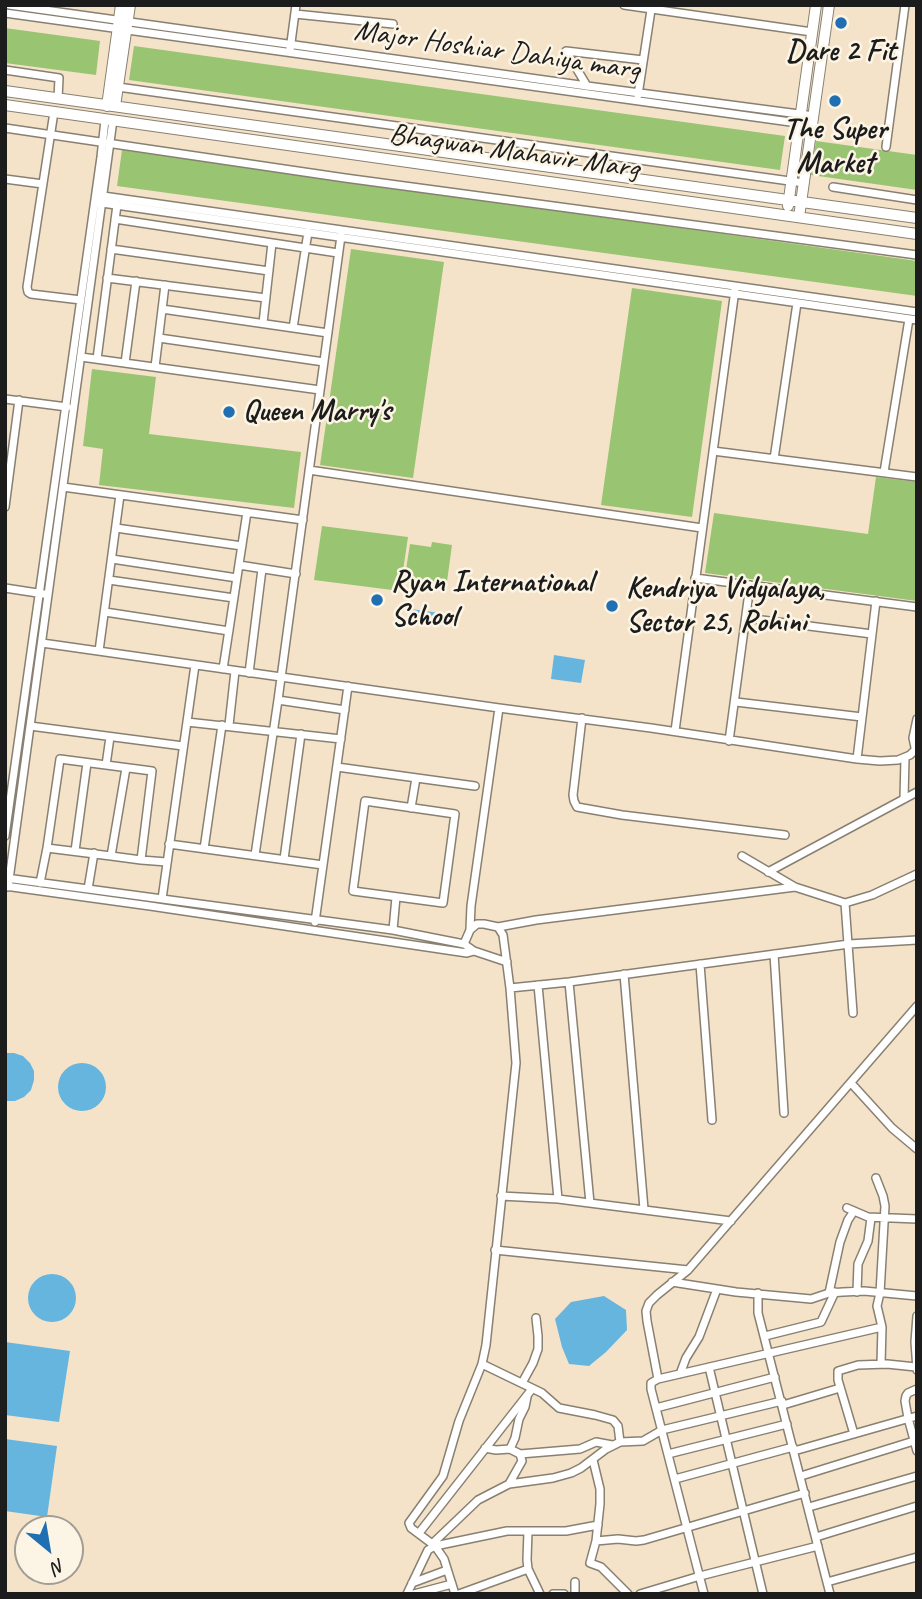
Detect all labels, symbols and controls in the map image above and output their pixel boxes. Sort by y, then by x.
street label: Major Hoshiar Dahiya marg [352,13,642,89]
marker: Dare 2 Fit [833,15,849,31]
place label: Dare 2 Fit [786,34,896,70]
marker: The Super Market [827,93,843,109]
place label: The Super Market [783,112,887,182]
street label: Bhagwan Mahavir Marg [387,117,641,187]
place label: Queen Marry's [243,394,391,430]
marker: Queen Marry's [221,404,237,420]
place label: Ryan International School [391,565,593,636]
place label: Kendriya Vidyalaya, Sector 25, Rohini [626,571,825,642]
marker: Ryan International School [369,592,385,608]
marker: Kendriya Vidyalaya, Sector 25, Rohini [604,598,620,614]
north arrow [14,1515,84,1585]
text: N [47,1553,70,1580]

